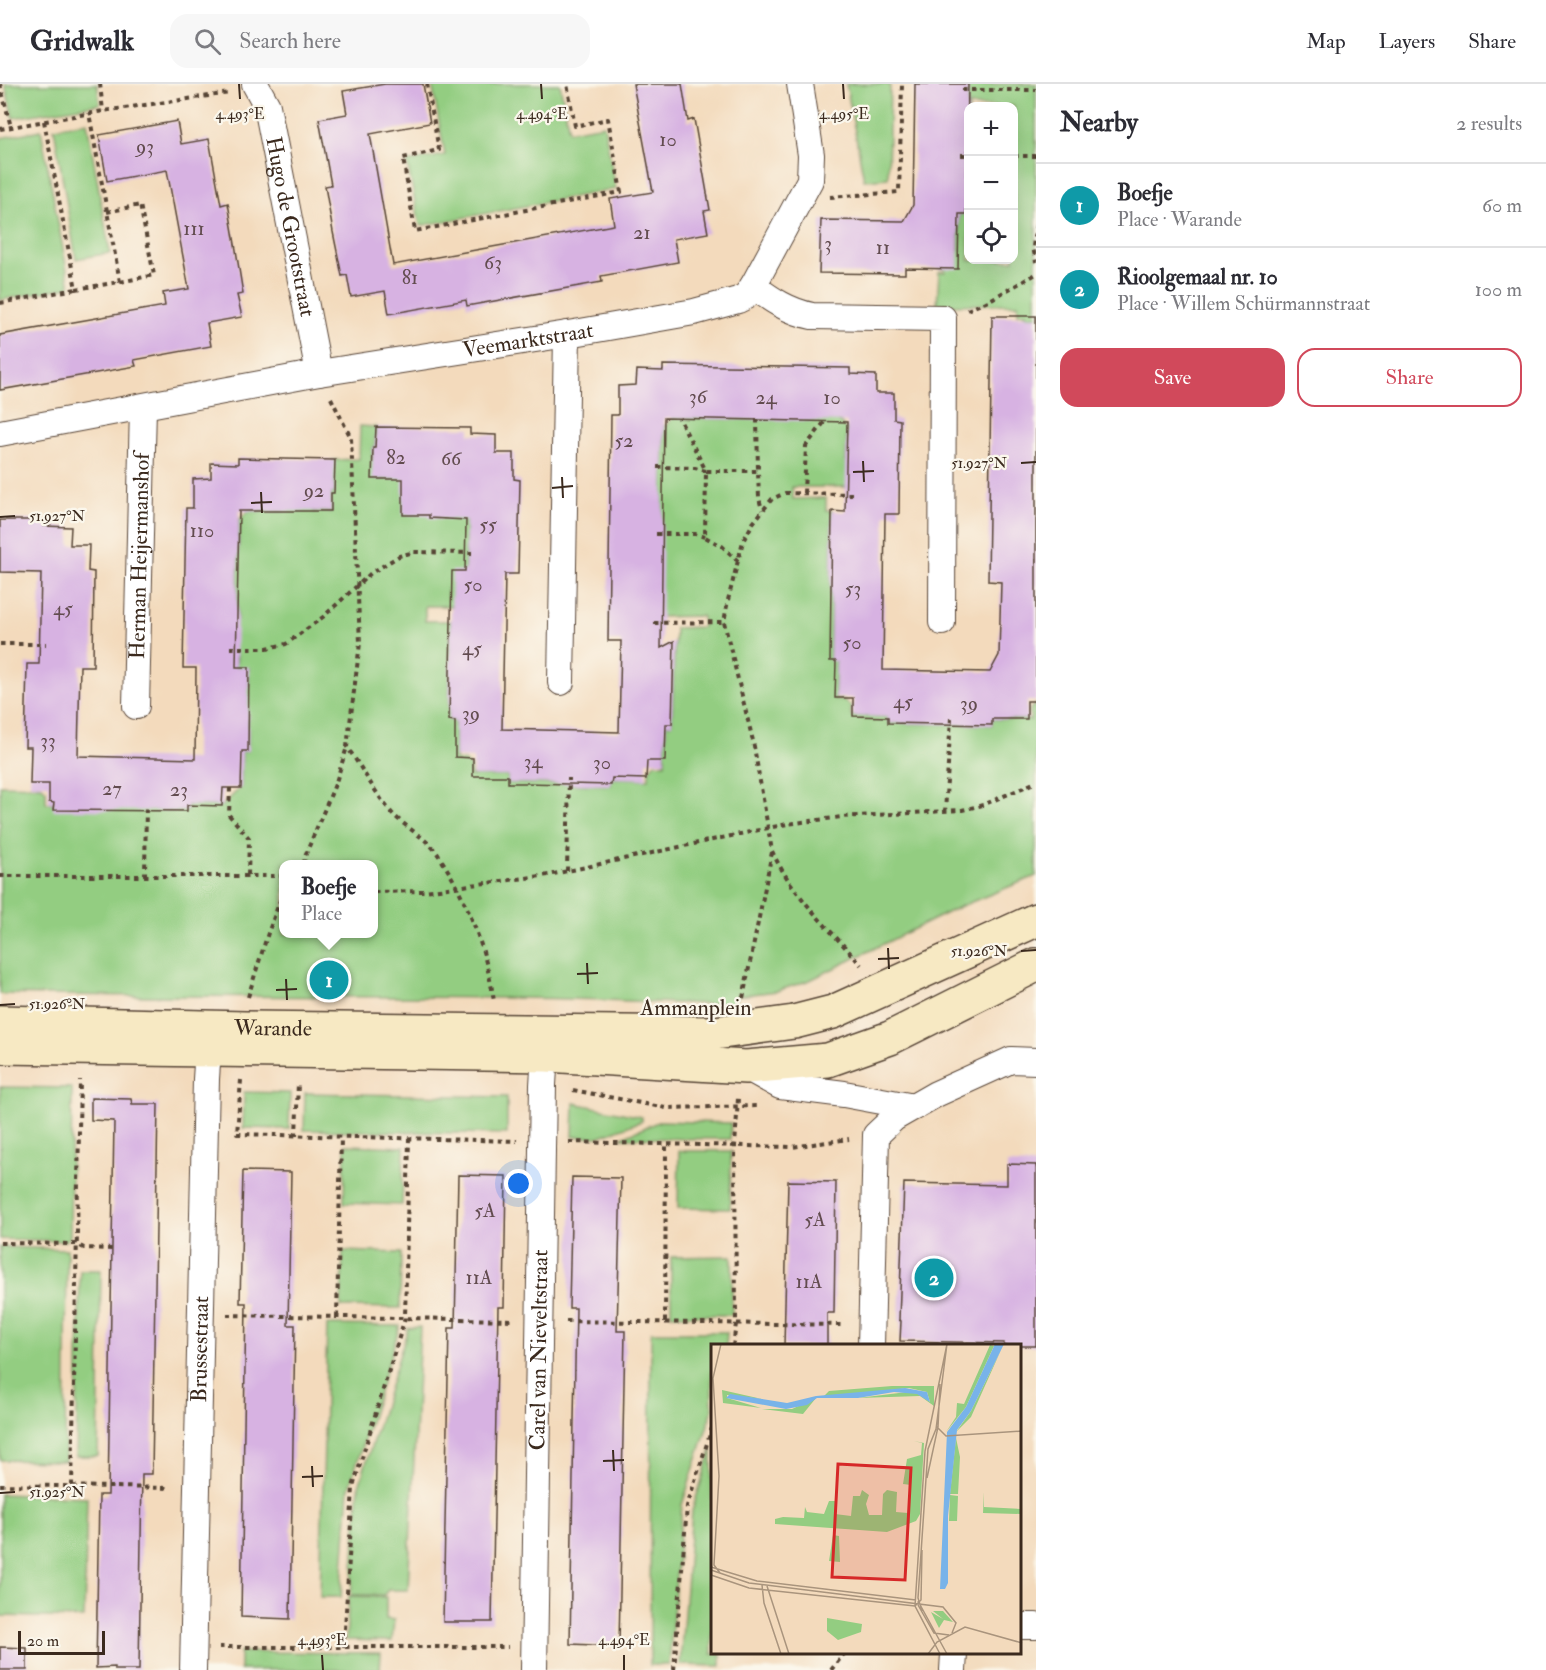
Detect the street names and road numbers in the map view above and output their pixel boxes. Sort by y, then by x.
street label: Hugo de Grootstraat [259,134,322,319]
street label: Veemarktstraat [460,316,595,364]
street label: Herman Heijermanshof [123,449,156,660]
street label: Ammanplein [639,994,752,1023]
street label: Warande [233,1014,312,1043]
street label: Carel van Nieveltstraat [523,1249,554,1451]
street label: Brussestraat [185,1296,215,1403]

